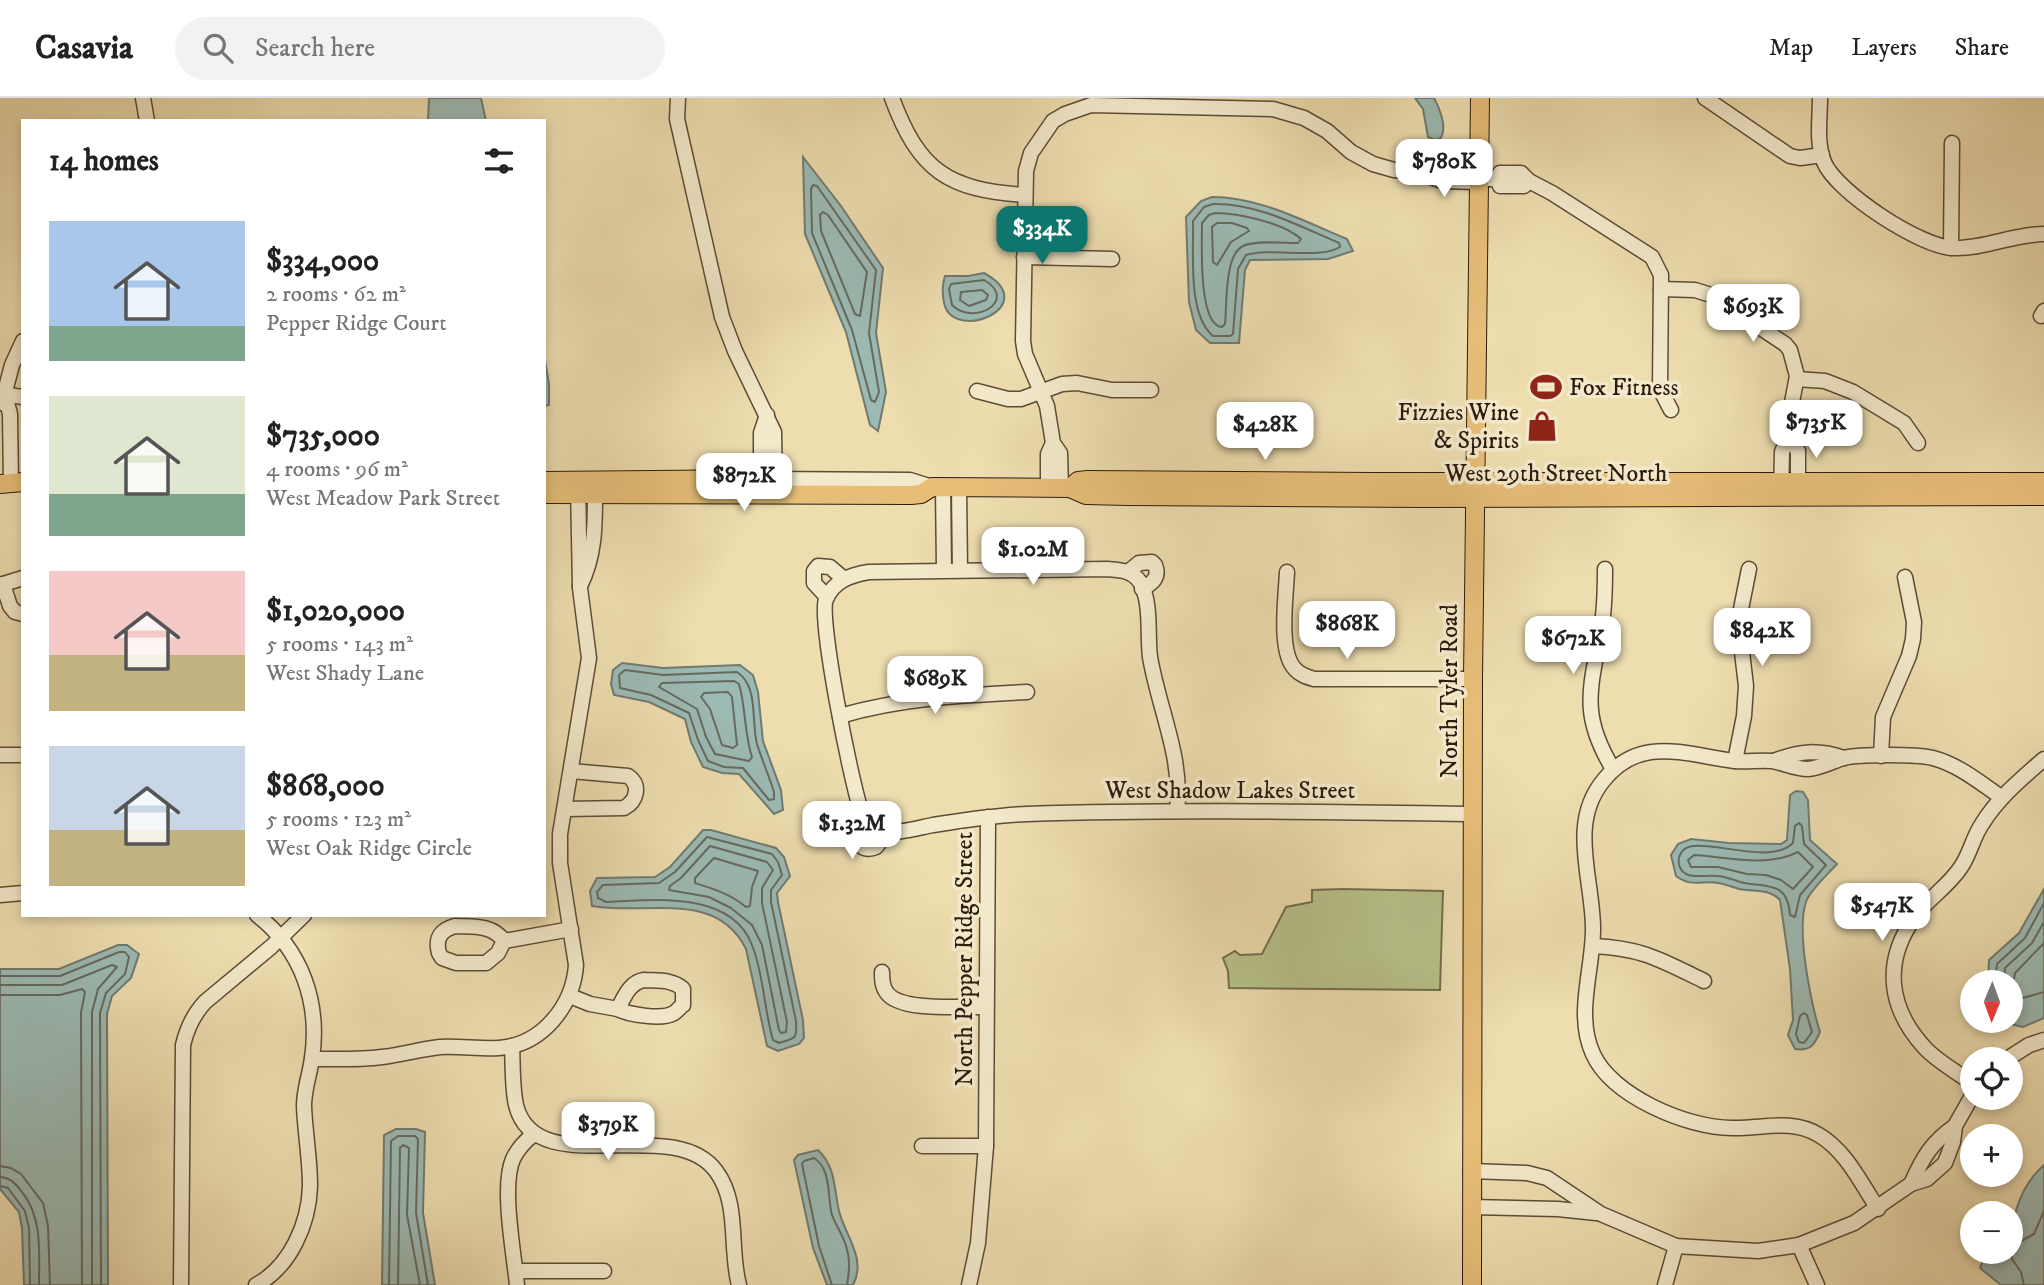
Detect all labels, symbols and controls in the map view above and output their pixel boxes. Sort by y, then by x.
search box [175,17,665,80]
text: Casavia [35,28,133,69]
icon: search [199,29,237,67]
text: Search here [255,32,375,65]
text: Map [1769,33,1813,63]
text: Layers [1851,33,1917,63]
text: Share [1955,33,2009,63]
pin: $780K [1395,140,1493,199]
icon: filters [480,142,518,180]
text: 14 homes [49,143,159,180]
text: $780K [1412,147,1476,176]
pin: $334K [993,206,1091,266]
text: $334K [1012,214,1072,243]
text: $334,000 [266,243,379,280]
icon: home [105,249,189,333]
text: 2 rooms · 62 m² [266,280,406,309]
pin: $693K [1704,285,1802,344]
text: $693K [1723,292,1783,321]
text: Pepper Ridge Court [266,309,447,338]
sports icon: Fox Fitness [1529,370,1563,404]
place label: Fox Fitness [1569,373,1678,403]
place label: Fizzies Wine & Spirits [1397,398,1519,456]
pin: $735K [1767,400,1865,460]
pin: $428K [1216,402,1314,462]
text: $735K [1786,408,1846,437]
shop icon: Fizzies Wine & Spirits [1525,409,1559,443]
text: $428K [1233,410,1297,439]
text: $735,000 [266,418,380,455]
icon: home [105,424,189,508]
pin: $872K [695,454,793,513]
text: 4 rooms · 96 m² [266,455,408,484]
street label: West 29th Street North [1444,459,1668,489]
text: $872K [712,461,776,490]
text: West Meadow Park Street [266,484,500,513]
pin: $1.02M [976,528,1090,587]
text: $1.02M [997,535,1069,564]
text: $1,020,000 [266,593,405,630]
icon: home [105,599,189,683]
pin: $868K [1298,602,1396,661]
street label: North Tyler Road [1435,604,1465,778]
pin: $842K [1713,608,1811,668]
text: $868K [1315,609,1379,638]
pin: $672K [1524,616,1622,676]
text: $842K [1730,616,1794,645]
text: $672K [1541,624,1605,653]
text: 5 rooms · 143 m² [266,630,413,659]
pin: $689K [886,656,984,716]
text: West Shady Lane [266,659,424,688]
text: $689K [903,664,967,693]
text: $868,000 [266,768,385,805]
icon: home [105,774,189,858]
street label: West Shadow Lakes Street [1104,776,1355,806]
pin: $1.32M [795,802,909,861]
text: 5 rooms · 123 m² [266,805,411,834]
text: $1.32M [818,809,886,838]
street label: North Pepper Ridge Street [950,831,980,1086]
text: West Oak Ridge Circle [266,834,472,863]
pin: $547K [1833,884,1931,943]
text: $547K [1850,891,1914,920]
north arrow [1960,970,2023,1032]
map controls [1960,970,2023,1264]
button: locate [1960,1047,2023,1110]
pin: $379K [559,1102,657,1162]
text: $379K [578,1110,638,1139]
button: + [1960,1124,2023,1187]
button: − [1960,1201,2023,1264]

